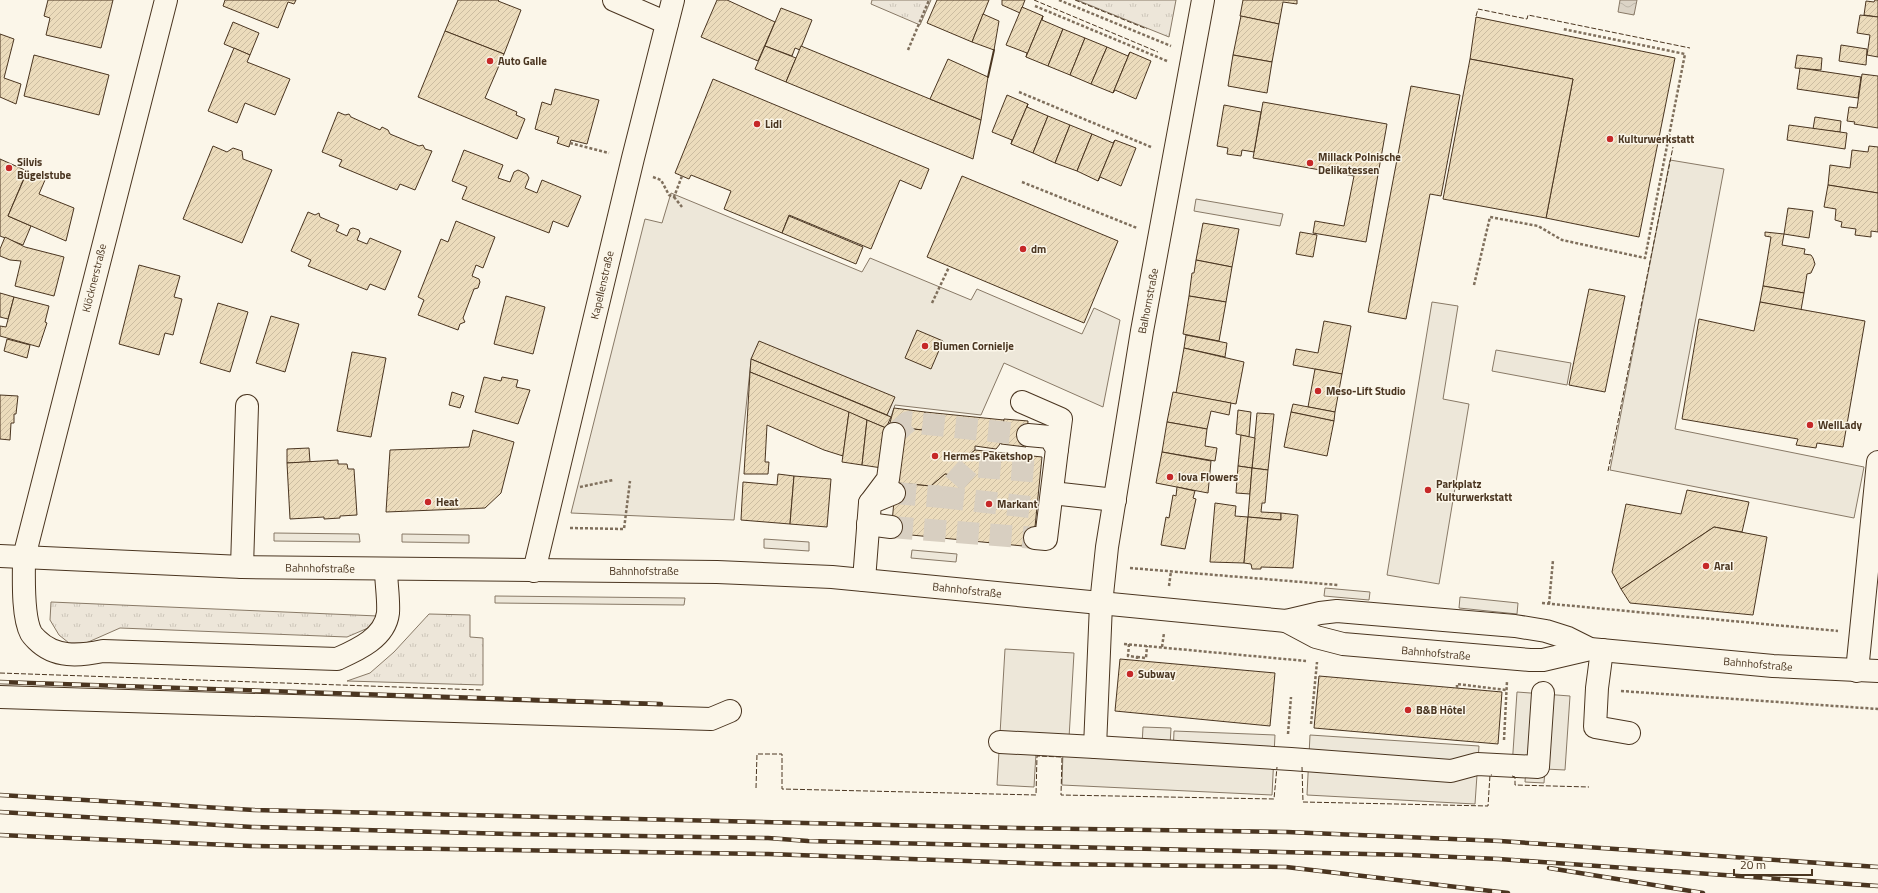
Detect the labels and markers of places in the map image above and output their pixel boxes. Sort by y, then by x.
place label: Auto Galle [498,53,547,69]
marker: Auto Galle [485,56,495,66]
place label: Lidl [765,116,782,132]
marker: Lidl [752,119,762,129]
place label: Kulturwerkstatt [1618,131,1694,147]
marker: Kulturwerkstatt [1605,134,1615,144]
place label: Millack Polnische Delikatessen [1318,149,1401,178]
place label: Silvis Bügelstube [17,154,71,183]
marker: Millack Polnische Delikatessen [1305,158,1315,168]
marker: Silvis Bügelstube [4,163,14,173]
place label: dm [1031,241,1046,257]
marker: dm [1018,244,1028,254]
place label: Blumen Cornielje [933,338,1014,354]
marker: Blumen Cornielje [920,341,930,351]
place label: Meso-Lift Studio [1326,383,1406,399]
marker: Meso-Lift Studio [1313,386,1323,396]
place label: WellLady [1818,417,1862,433]
marker: WellLady [1805,420,1815,430]
place label: Hermes Paketshop [943,448,1033,464]
marker: Hermes Paketshop [930,451,940,461]
place label: lova Flowers [1178,469,1238,485]
marker: lova Flowers [1165,472,1175,482]
place label: Parkplatz Kulturwerkstatt [1436,476,1512,505]
marker: Parkplatz Kulturwerkstatt [1423,485,1433,495]
place label: Heat [436,494,459,510]
place label: Markant [997,496,1038,512]
marker: Heat [423,497,433,507]
marker: Markant [984,499,994,509]
place label: Aral [1714,558,1733,574]
marker: Aral [1701,561,1711,571]
place label: Subway [1138,666,1176,682]
marker: Subway [1125,669,1135,679]
place label: B&B Hôtel [1416,702,1465,718]
marker: B&B Hôtel [1403,705,1413,715]

